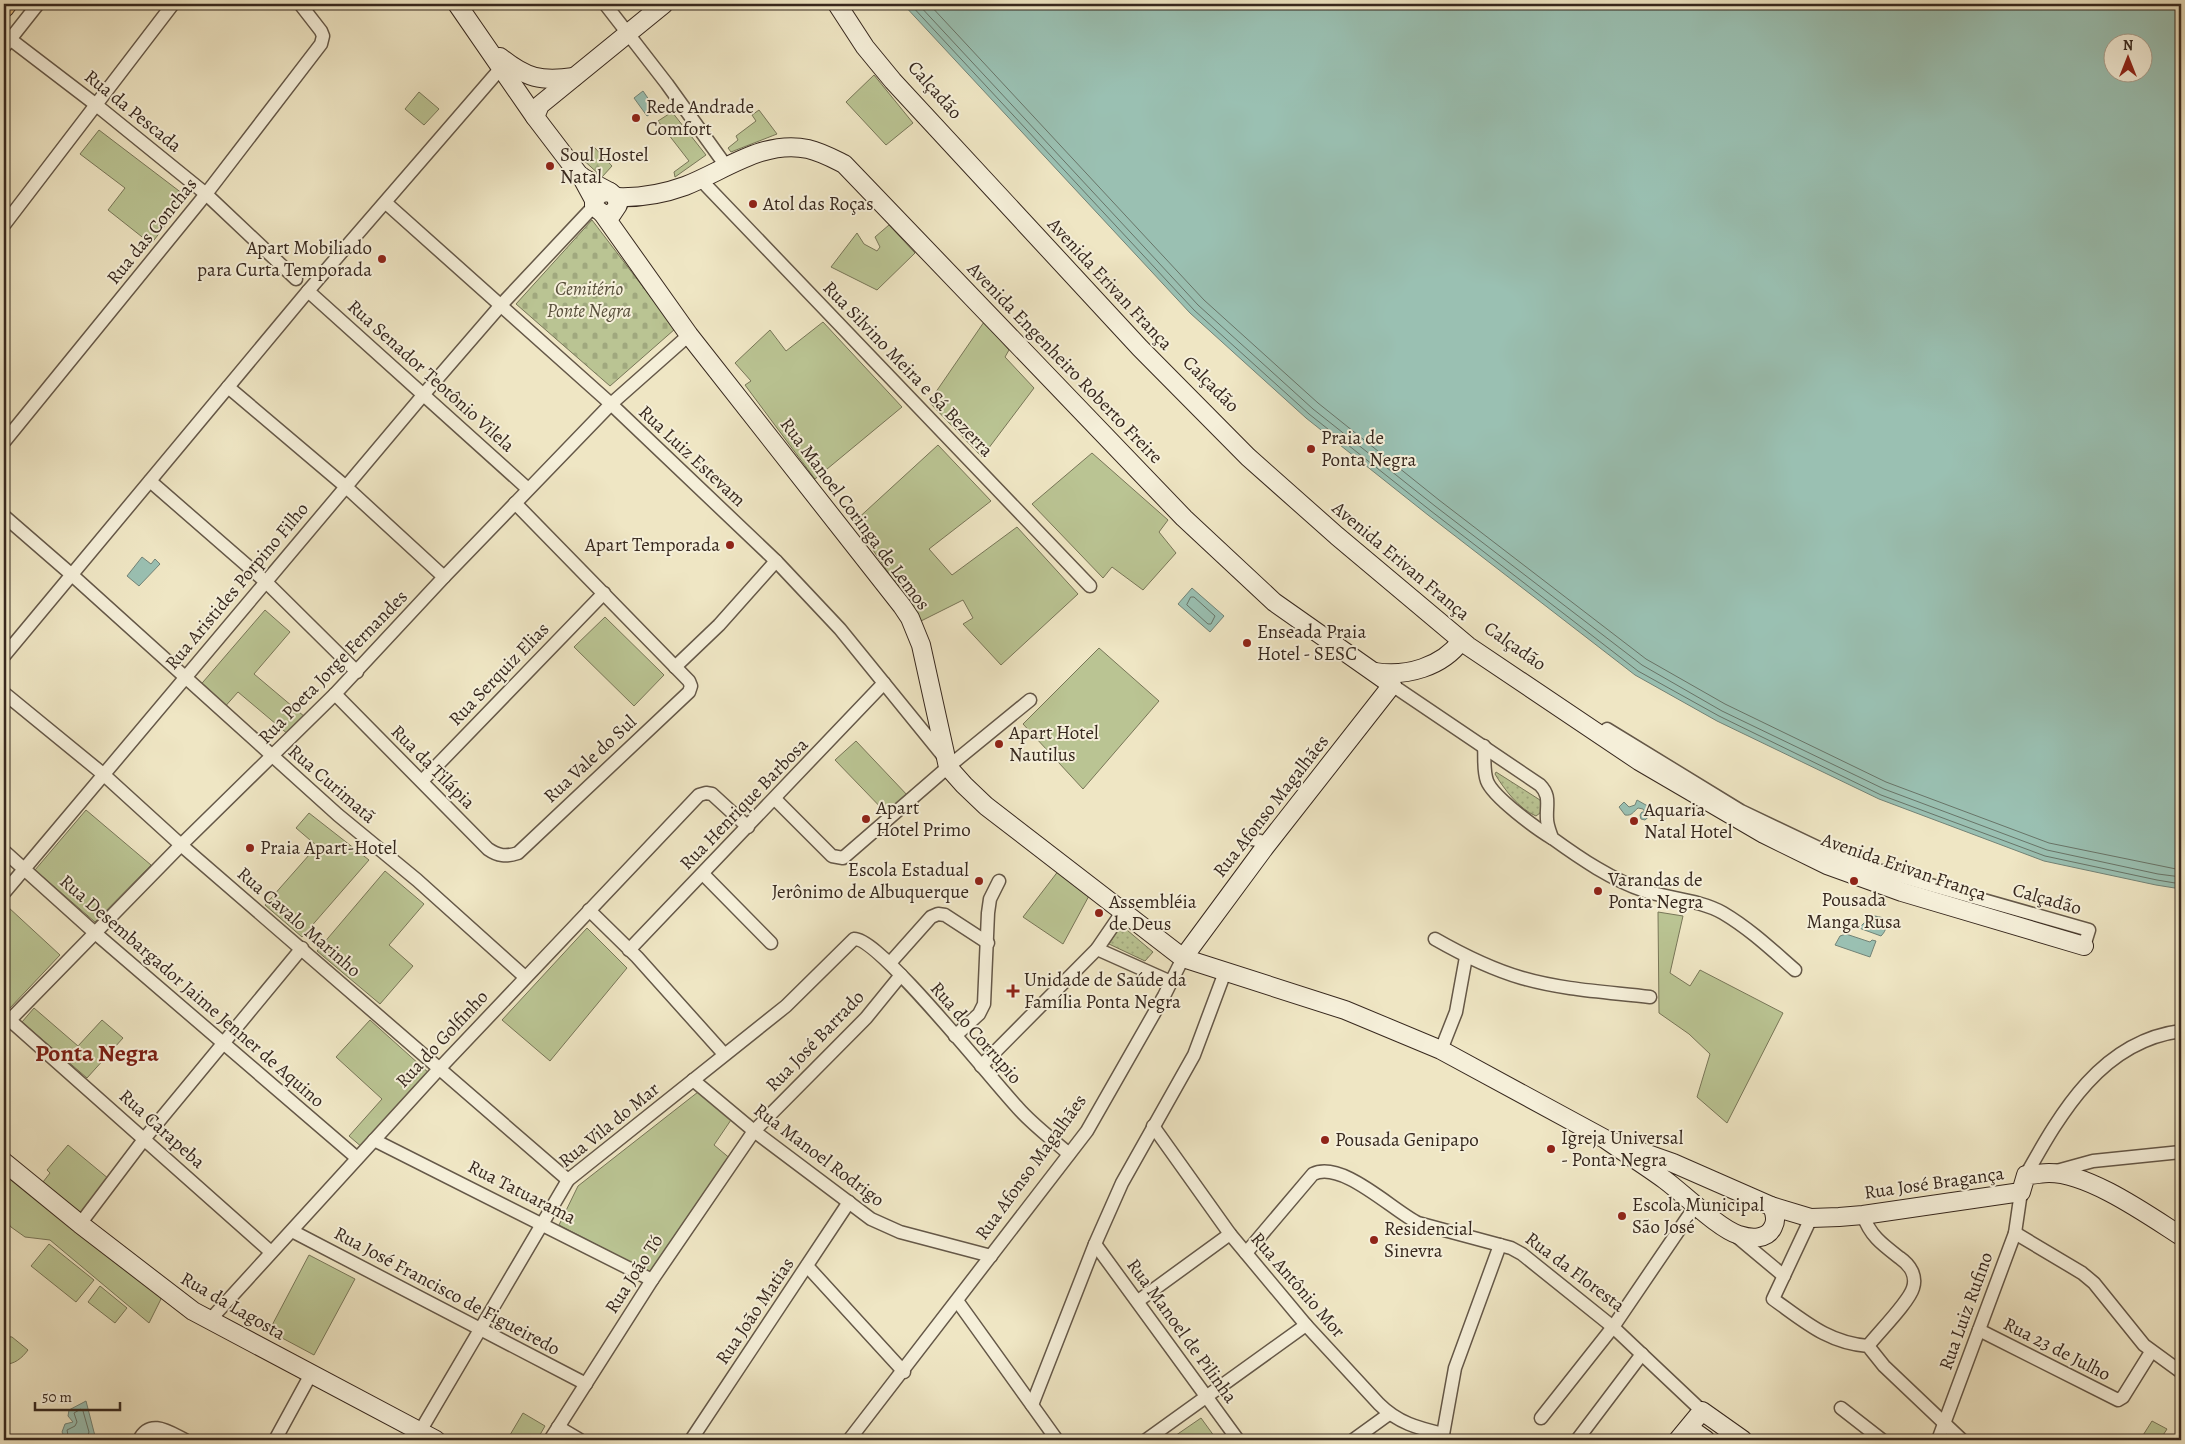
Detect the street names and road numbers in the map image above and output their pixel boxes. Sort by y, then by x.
street label: Calçadão [902,55,968,125]
street label: Rua da Pescada [79,64,187,158]
street label: Rua das Conchas [101,172,203,290]
street label: Avenida Erivan França [1041,211,1179,356]
street label: Avenida Engenheiro Roberto Freire [961,256,1169,470]
street label: Rua Silvino Meira e Sá Bezerra [817,275,999,463]
street label: Rua Senador Teotônio Vilela [342,294,520,458]
street label: Calçadão [1177,350,1245,418]
street label: Rua Luiz Estevam [633,399,752,513]
street label: Rua Manoel Coringa de Lemos [774,412,936,616]
street label: Avenida Erivan França [1326,495,1476,627]
street label: Rua Aristides Porpino Filho [159,497,315,675]
street label: Rua Poeta Jorge Fernandes [252,584,414,750]
street label: Calçadão [1479,615,1551,677]
street label: Rua Serquiz Elias [443,616,555,732]
street label: Rua Vale do Sul [538,709,642,809]
street label: Rua da Tilápia [385,719,481,815]
street label: Rua Afonso Magalhães [1207,729,1335,883]
street label: Rua Henrique Barbosa [674,732,814,876]
street label: Rua Curimatã [283,739,382,830]
street label: Avenida Erivan França [1817,826,1990,907]
street label: Rua Cavalo Marinho [231,861,367,983]
street label: Rua Desembargador Jaime Jenner de Aquino [54,869,330,1113]
street label: Calçadão [2009,877,2085,921]
street label: Rua do Corrupio [924,976,1028,1090]
street label: Rua do Golfinho [390,984,494,1094]
street label: Rua José Barrado [760,985,870,1097]
street label: Rua Vila do Mar [553,1076,665,1174]
street label: Rua Carapeba [113,1083,211,1175]
street label: Rua Afonso Magalhães [969,1089,1093,1245]
street label: Rua Manoel Rodrigo [748,1097,890,1213]
street label: Rua Tatuarama [463,1154,581,1230]
street label: Rua José Bragança [1862,1160,2006,1206]
street label: Rua José Francisco de Figueiredo [329,1220,565,1362]
street label: Rua da Floresta [1520,1226,1630,1318]
street label: Rua Antônio Mor [1245,1227,1351,1343]
street label: Rua João Tó [599,1229,669,1319]
street label: Rua Luiz Rufino [1933,1248,1999,1374]
street label: Rua João Matias [710,1252,800,1370]
street label: Rua Manoel de Pilinha [1121,1253,1243,1409]
street label: Rua da Lagosta [176,1265,290,1347]
street label: Rua 23 de Julho [1999,1311,2115,1387]

